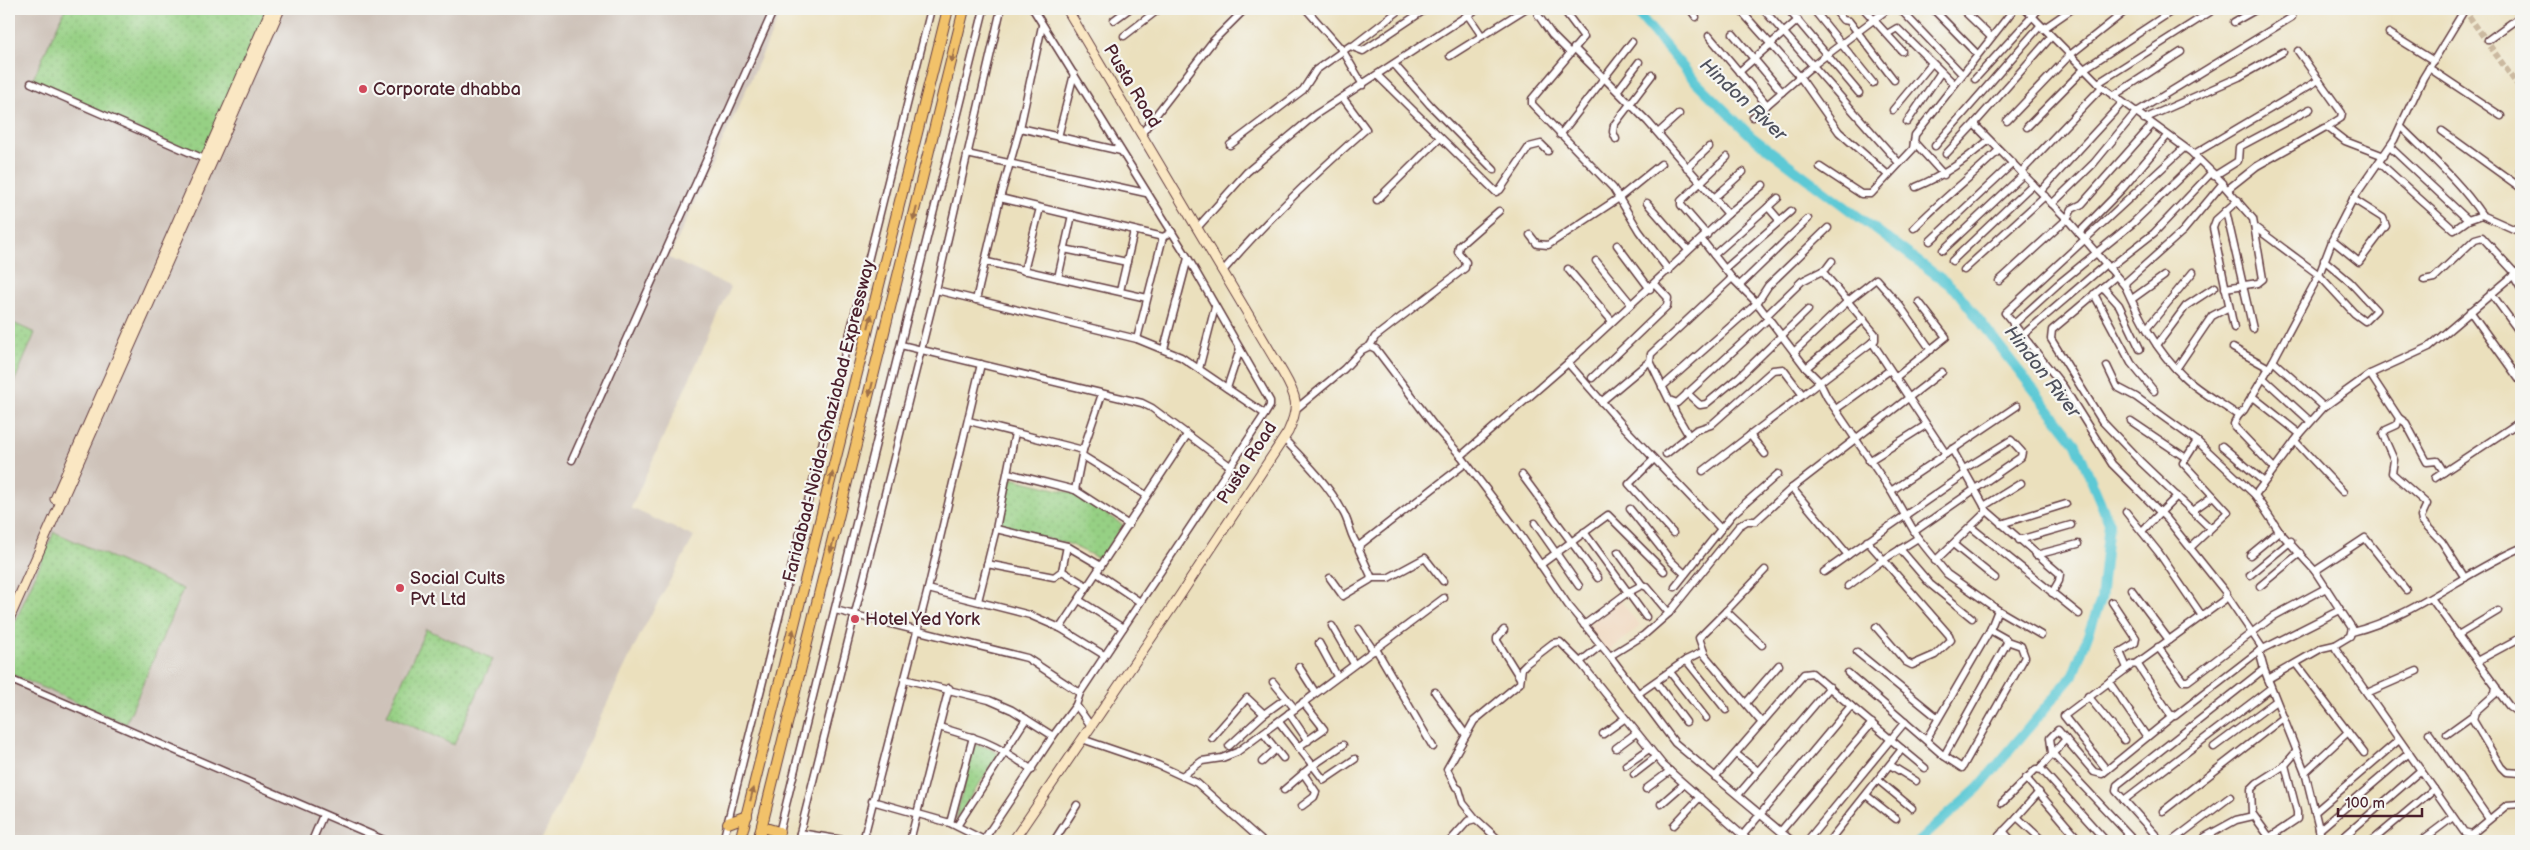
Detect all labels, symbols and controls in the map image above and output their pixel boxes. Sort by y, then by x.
street label: Pusta Road [1099,40,1165,132]
one-way arrow [949,49,957,64]
water label: Hindon River [1695,54,1792,147]
place label: Corporate dhabba [373,79,521,100]
marker: Corporate dhabba [357,83,369,95]
one-way arrow [910,207,918,222]
street label: Faridabad-Noida-Ghaziabad Expressway [779,257,880,584]
one-way arrow [867,314,875,329]
water label: Hindon River [1999,321,2086,423]
one-way arrow [867,381,875,396]
street label: Pusta Road [1213,418,1281,508]
one-way arrow [827,471,835,486]
one-way arrow [828,539,836,554]
place label: Social Cults Pvt Ltd [410,568,505,610]
marker: Social Cults Pvt Ltd [394,582,406,594]
place label: Hotel Yed York [865,609,980,630]
marker: Hotel Yed York [849,613,861,625]
one-way arrow [788,629,796,644]
scale bar [2338,785,2421,817]
one-way arrow [748,786,756,801]
text: 100 m [2345,794,2385,813]

